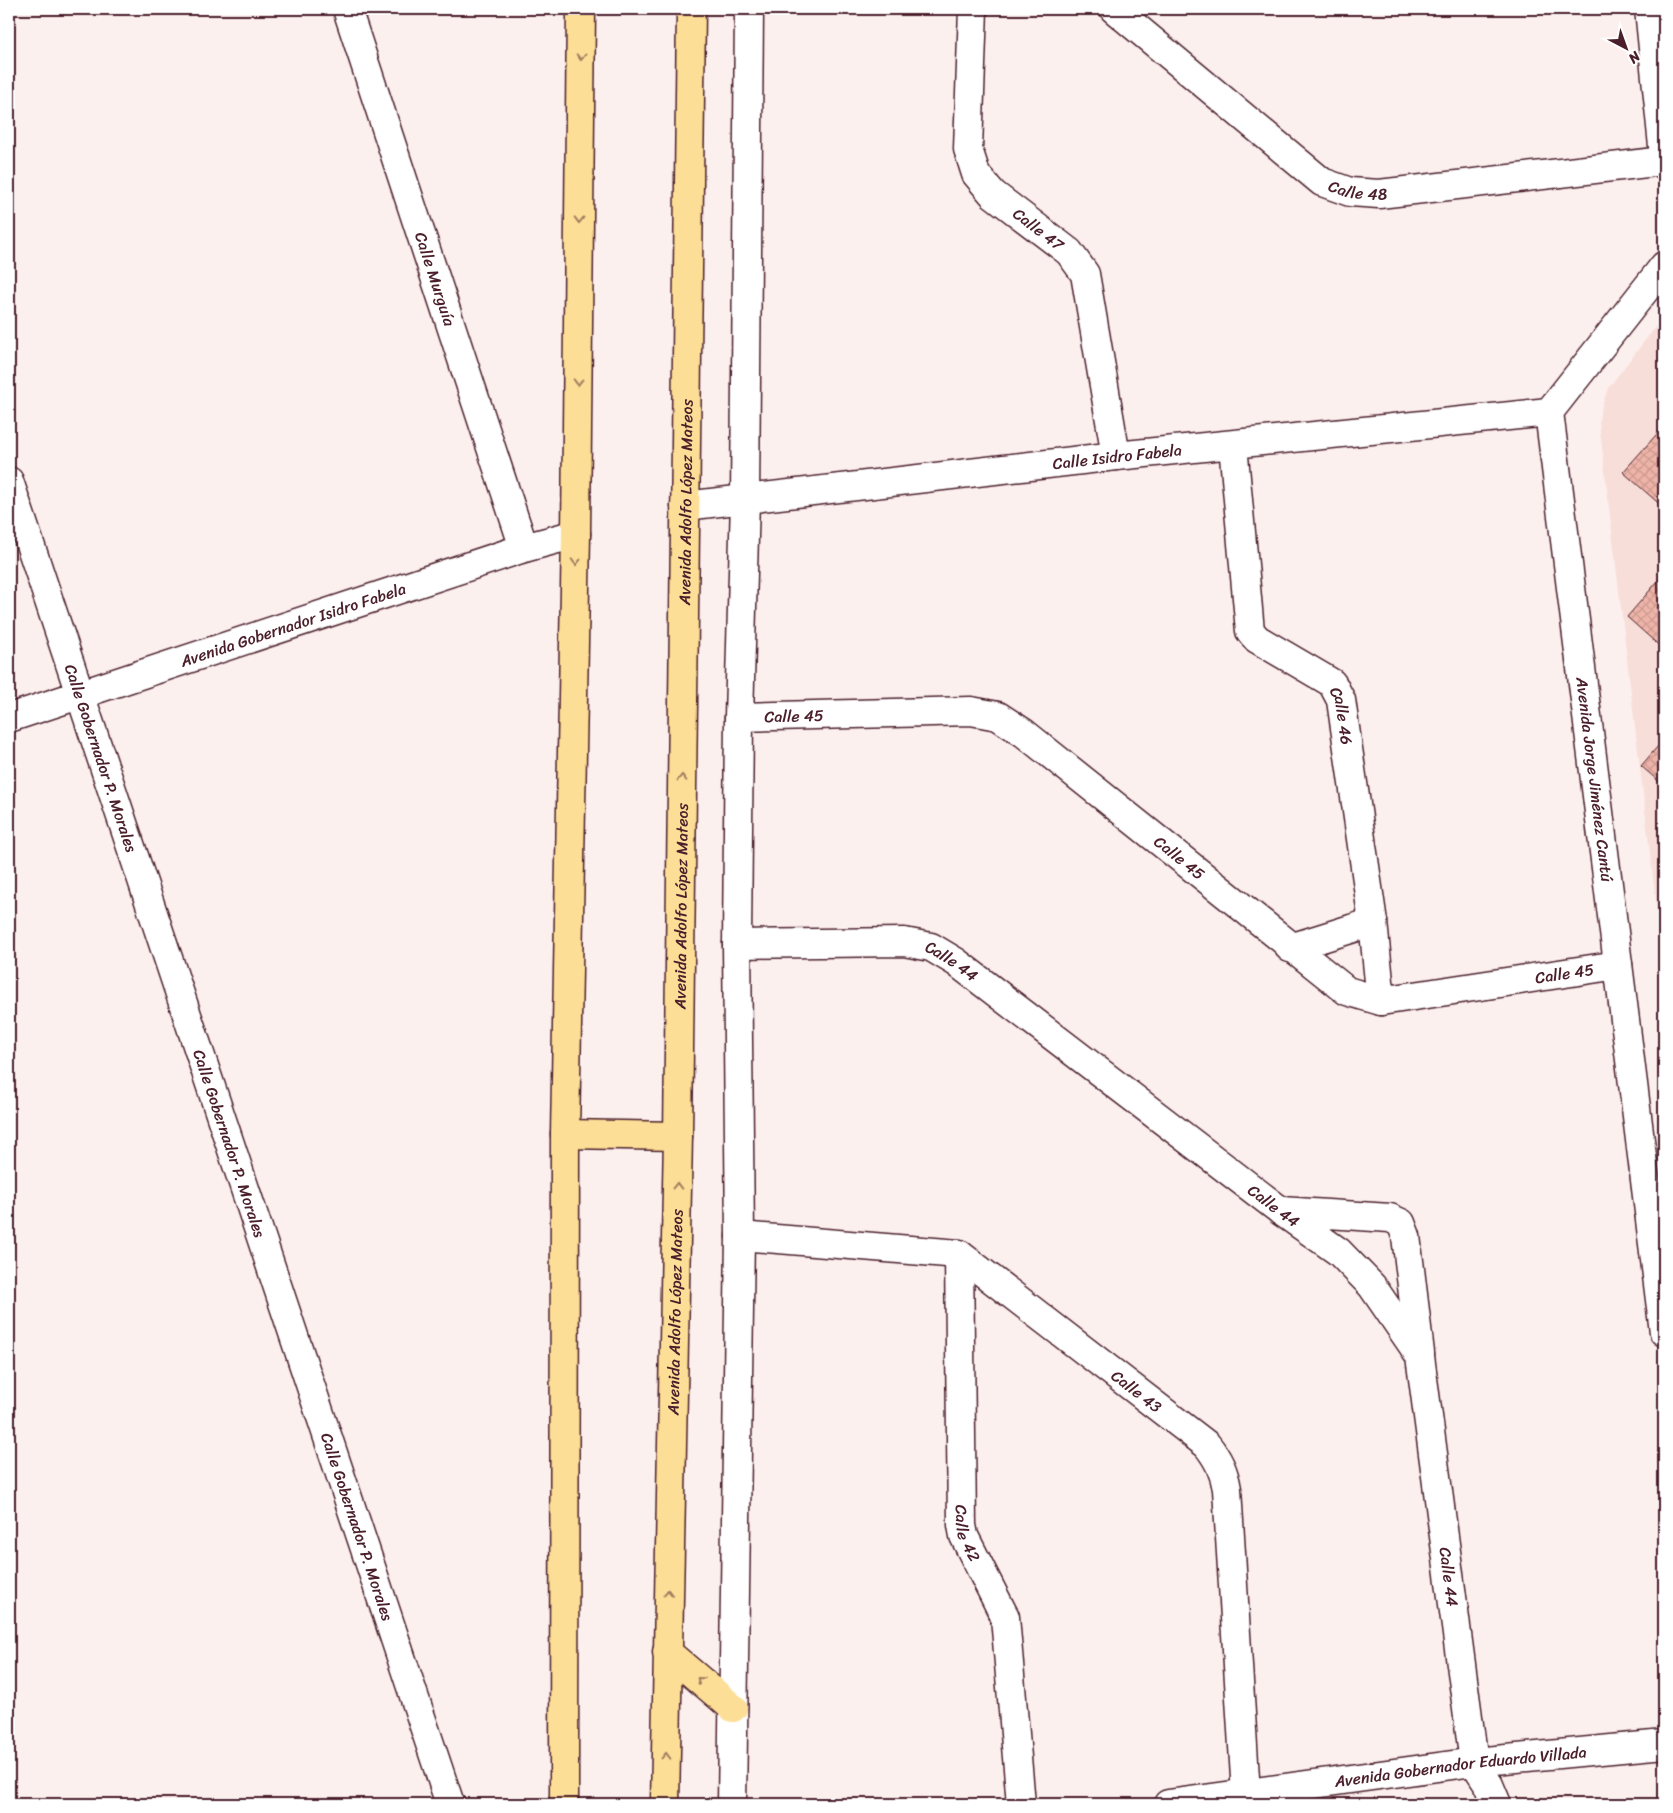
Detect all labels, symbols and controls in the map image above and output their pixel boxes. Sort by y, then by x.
north arrow [1600,22,1650,72]
text: N [1622,44,1647,70]
one-way arrow [576,54,586,62]
street label: Calle 48 [1325,171,1389,209]
street label: Calle 47 [1007,199,1071,259]
one-way arrow [574,216,584,224]
street label: Calle Murguía [407,228,465,331]
one-way arrow [573,379,583,387]
street label: Avenida Adolfo López Mateos [670,398,701,606]
street label: Calle Isidro Fabela [1051,435,1183,478]
one-way arrow [571,559,581,567]
street label: Avenida Gobernador Isidro Fabela [175,573,410,675]
street label: Calle Gobernador P. Morales [56,660,146,856]
street label: Avenida Jorge Jiménez Cantú [1568,674,1622,884]
street label: Calle 46 [1322,681,1362,746]
street label: Calle 45 [764,700,824,731]
one-way arrow [677,774,687,782]
street label: Avenida Adolfo López Mateos [665,802,696,1010]
street label: Calle 45 [1148,828,1212,887]
street label: Calle 44 [923,932,985,989]
street label: Calle 45 [1533,954,1596,992]
street label: Calle Gobernador P. Morales [185,1045,275,1242]
street label: Calle 44 [1241,1176,1306,1235]
one-way arrow [671,1181,682,1189]
street label: Avenida Adolfo López Mateos [658,1208,691,1416]
street label: Calle 43 [1105,1362,1169,1420]
street label: Calle Gobernador P. Morales [313,1428,403,1625]
street label: Calle 42 [947,1504,989,1567]
street label: Calle 44 [1431,1545,1468,1608]
one-way arrow [663,1589,673,1596]
one-way arrow [697,1678,706,1686]
street label: Avenida Gobernador Eduardo Villada [1332,1737,1588,1796]
one-way arrow [661,1751,671,1759]

